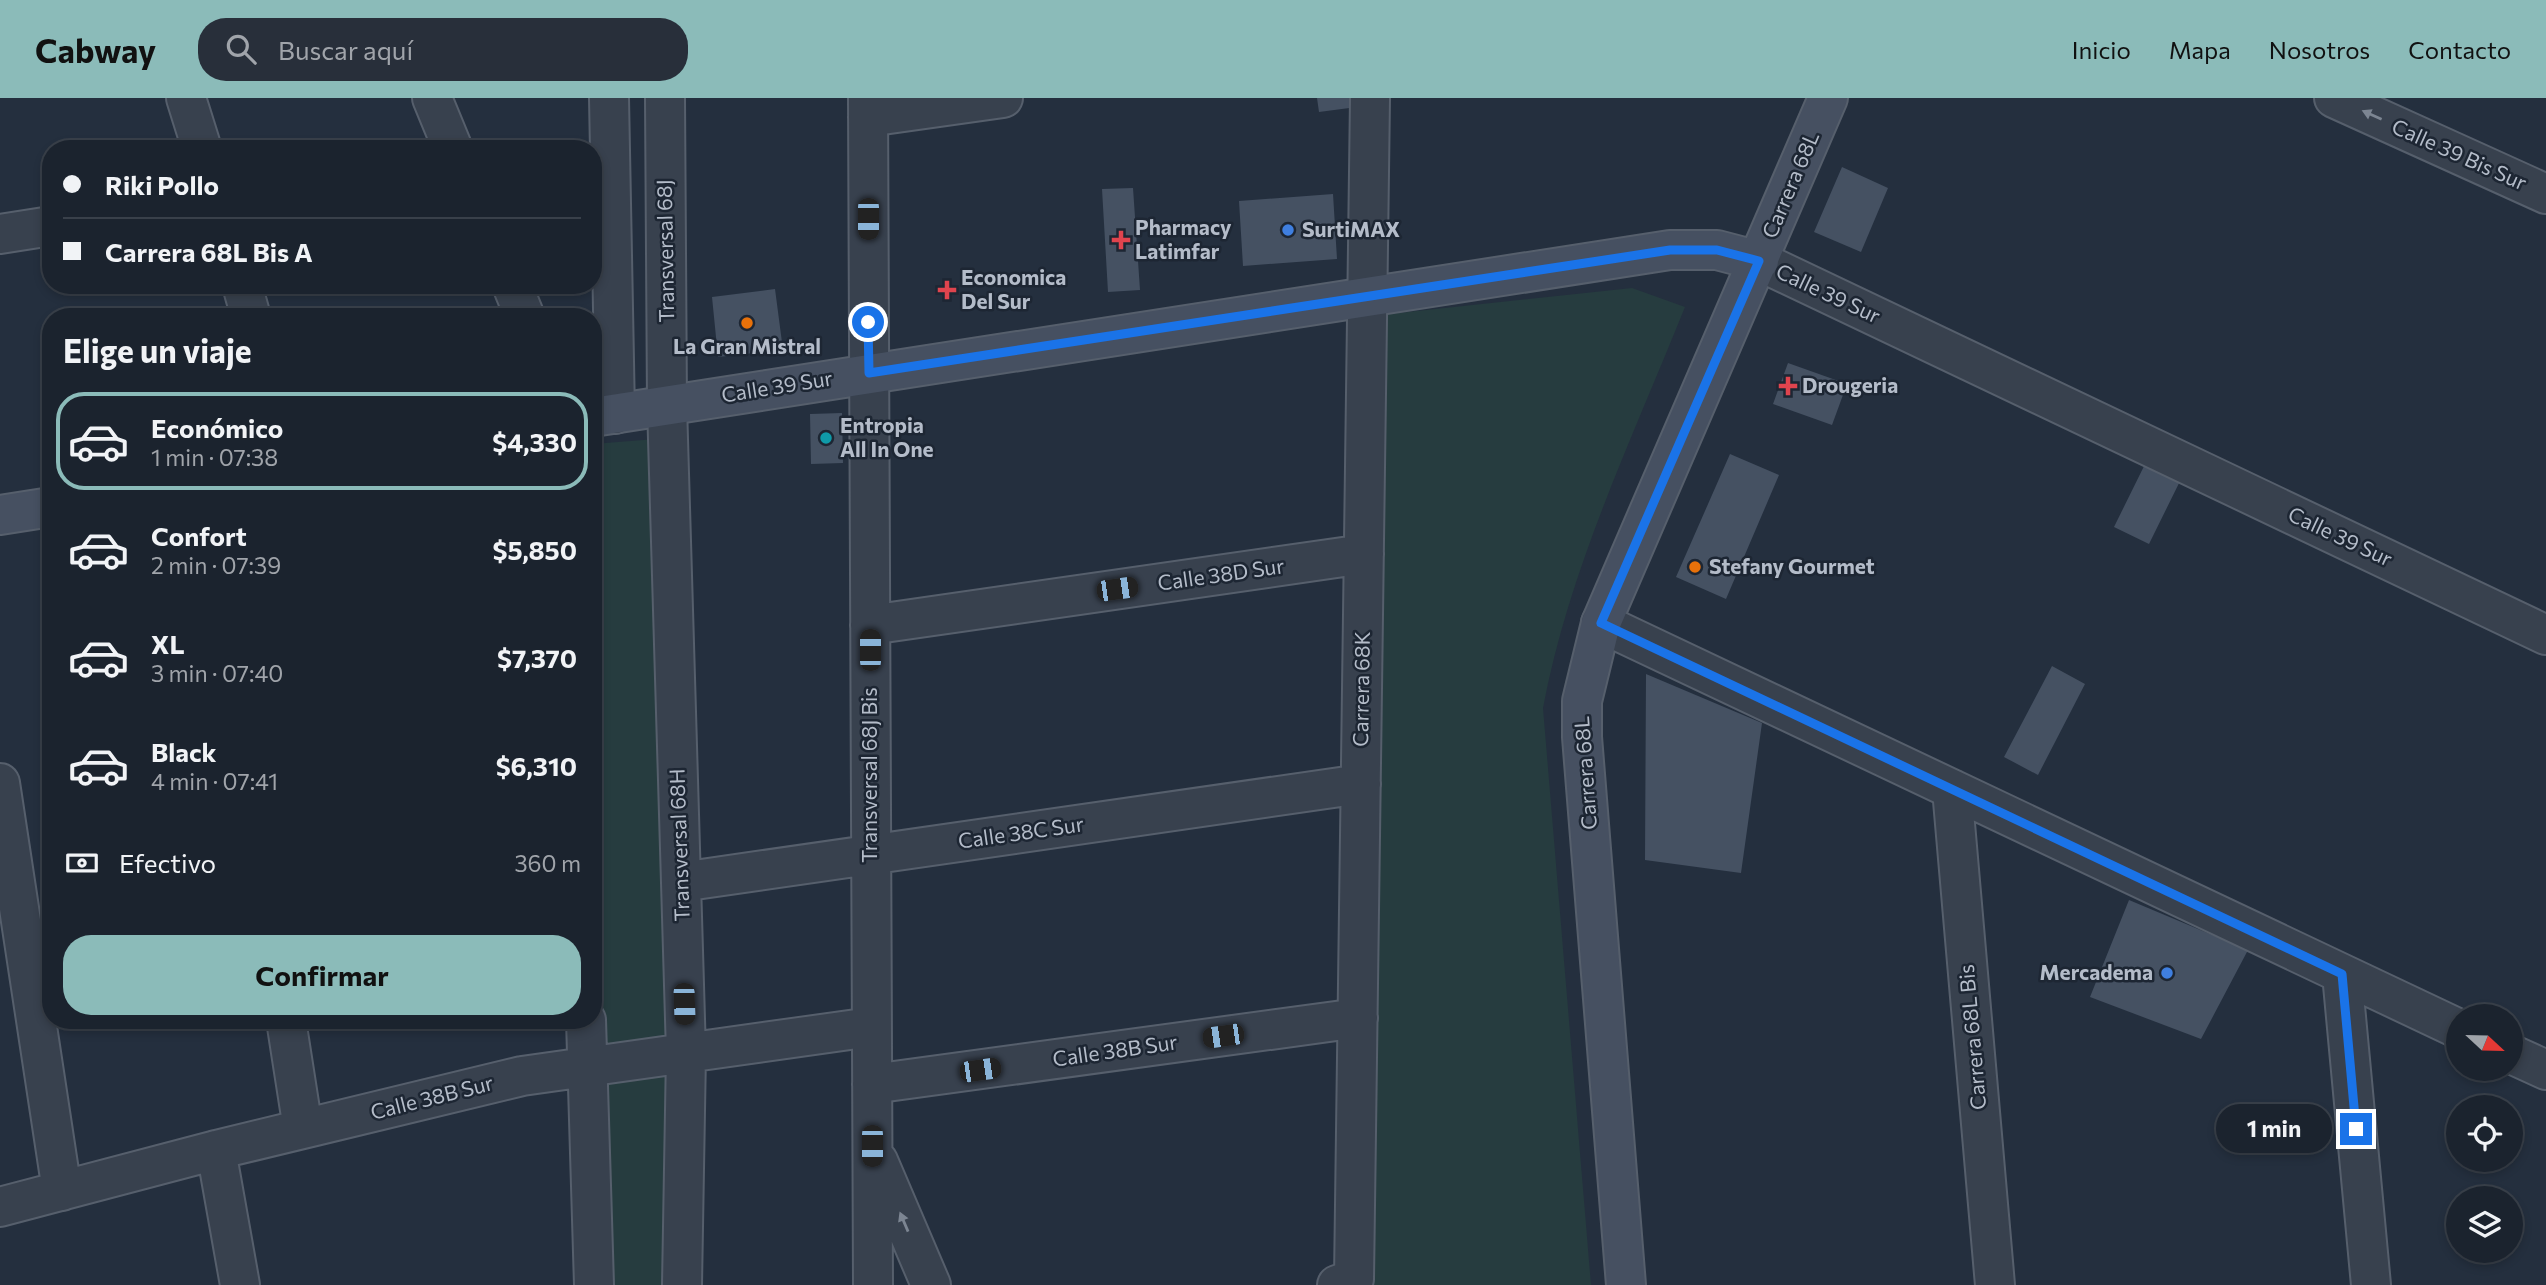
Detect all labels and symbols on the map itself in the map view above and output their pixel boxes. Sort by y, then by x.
one-way arrow [2362,110,2382,121]
street label: Calle 39 Bis Sur [2388,113,2531,195]
street label: Carrera 68L [1756,127,1823,242]
street label: Transversal 68J [651,179,678,323]
car [858,198,879,240]
place label: Pharmacy Latimfar [1135,214,1232,263]
place label: SurtiMAX [1302,216,1400,241]
marker: SurtiMAX [1280,222,1296,238]
marker: Pharmacy Latimfar [1113,232,1129,248]
street label: Calle 39 Sur [1772,258,1885,328]
place label: Economica Del Sur [961,264,1066,313]
marker: Economica Del Sur [939,282,955,298]
route start [852,306,884,338]
marker: La Gran Mistral [739,315,755,331]
place label: La Gran Mistral [673,333,821,358]
street label: Calle 39 Sur [719,364,834,407]
place label: Drougeria [1802,372,1898,397]
marker: Drougeria [1780,378,1796,394]
place label: Entropia All In One [840,412,934,461]
marker: Entropia All In One [818,430,834,446]
street label: Calle 39 Sur [2284,501,2397,571]
street label: Calle 38D Sur [1156,552,1286,595]
place label: Stefany Gourmet [1709,553,1875,578]
marker: Stefany Gourmet [1687,559,1703,575]
car [1095,576,1140,602]
car [860,629,881,671]
street label: Carrera 68K [1347,631,1374,747]
street label: Transversal 68J Bis [856,687,881,863]
street label: Carrera 68L [1568,716,1601,831]
street label: Transversal 68H [663,768,694,922]
street label: Calle 38C Sur [956,810,1085,853]
place label: Mercadema [2039,959,2153,984]
street label: Carrera 68L Bis [1953,963,1990,1111]
marker: Mercadema [2159,965,2175,981]
car [673,983,696,1025]
north arrow [2446,1004,2524,1082]
car [1201,1023,1246,1049]
street label: Calle 38B Sur [1051,1028,1179,1071]
car [958,1057,1003,1083]
street label: Calle 38B Sur [368,1069,496,1124]
callout: 1 min [2216,1104,2332,1154]
route end [2340,1113,2372,1145]
car [862,1125,883,1167]
one-way arrow [898,1212,910,1232]

